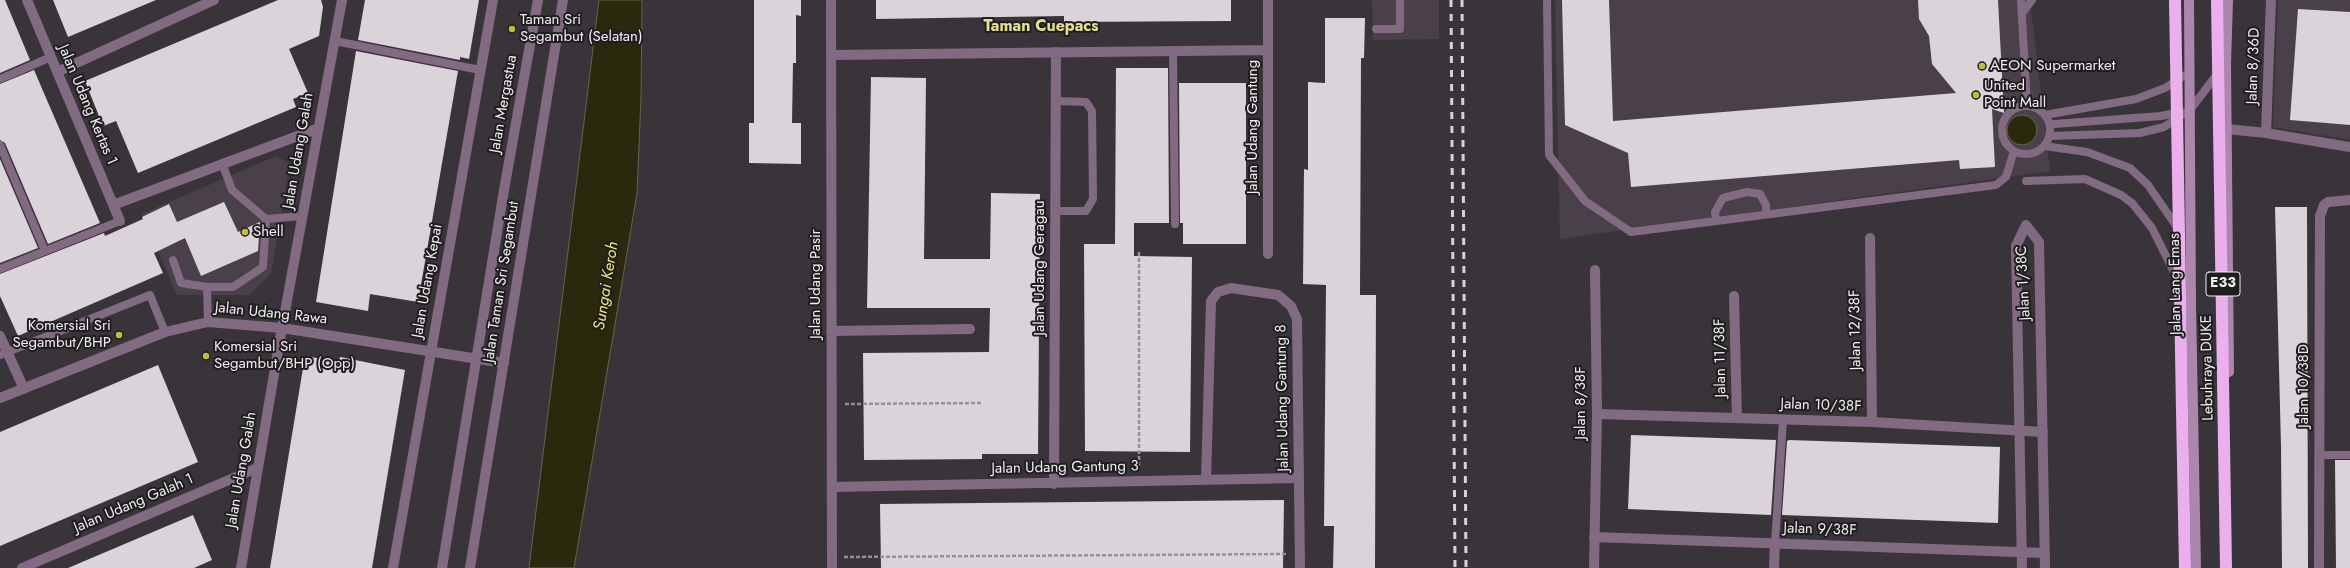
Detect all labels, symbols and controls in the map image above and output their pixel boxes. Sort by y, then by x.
place label: Taman Sri Segambut (Selatan) [520,11,643,46]
district label: Taman Cuepacs [983,17,1099,37]
marker: Taman Sri Segambut (Selatan) [507,24,517,34]
street label: Jalan 8/36D [2244,27,2264,105]
street label: Jalan Udang Kertas 1 [54,42,120,168]
street label: Jalan Mergastua [487,54,521,154]
place label: AEON Supermarket [1990,57,2115,75]
street label: Jalan Udang Gantung [1244,60,1262,194]
marker: AEON Supermarket [1977,61,1987,71]
place label: United Point Mall [1984,77,2046,112]
marker: United Point Mall [1971,90,1981,100]
street label: Jalan Udang Galah [280,92,318,210]
street label: Jalan Taman Sri Segambut [480,200,524,364]
street label: Jalan Udang Geragau [1031,200,1049,336]
place label: Shell [253,223,284,241]
street label: Jalan Udang Kepai [409,223,447,339]
marker: Shell [240,227,250,237]
street label: Jalan Udang Pasir [807,229,825,339]
street label: Jalan Lang Emas [2166,233,2186,335]
water label: Sungai Keroh [591,240,623,332]
street label: Jalan 1/38C [2013,245,2035,321]
road number: E33 [2206,272,2240,296]
street label: Jalan 12/38F [1846,289,1866,371]
street label: Jalan Udang Rawa [214,299,328,329]
street label: Lebuhraya DUKE [2198,315,2218,421]
place label: Komersial Sri Segambut/BHP [13,317,111,352]
street label: Jalan 11/38F [1711,318,1731,398]
street label: Jalan Udang Gantung 8 [1273,324,1293,472]
marker: Komersial Sri Segambut/BHP [114,330,124,340]
place label: Komersial Sri Segambut/BHP (Opp) [214,338,355,373]
street label: Jalan 10/38D [2295,344,2313,428]
marker: Komersial Sri Segambut/BHP (Opp) [201,351,211,361]
street label: Jalan 8/38F [1572,366,1590,440]
street label: Jalan 10/38F [1780,396,1862,416]
street label: Jalan Udang Galah [223,411,261,529]
street label: Jalan Udang Gantung 3 [991,458,1139,478]
street label: Jalan Udang Galah 1 [71,471,197,537]
street label: Jalan 9/38F [1783,520,1857,540]

